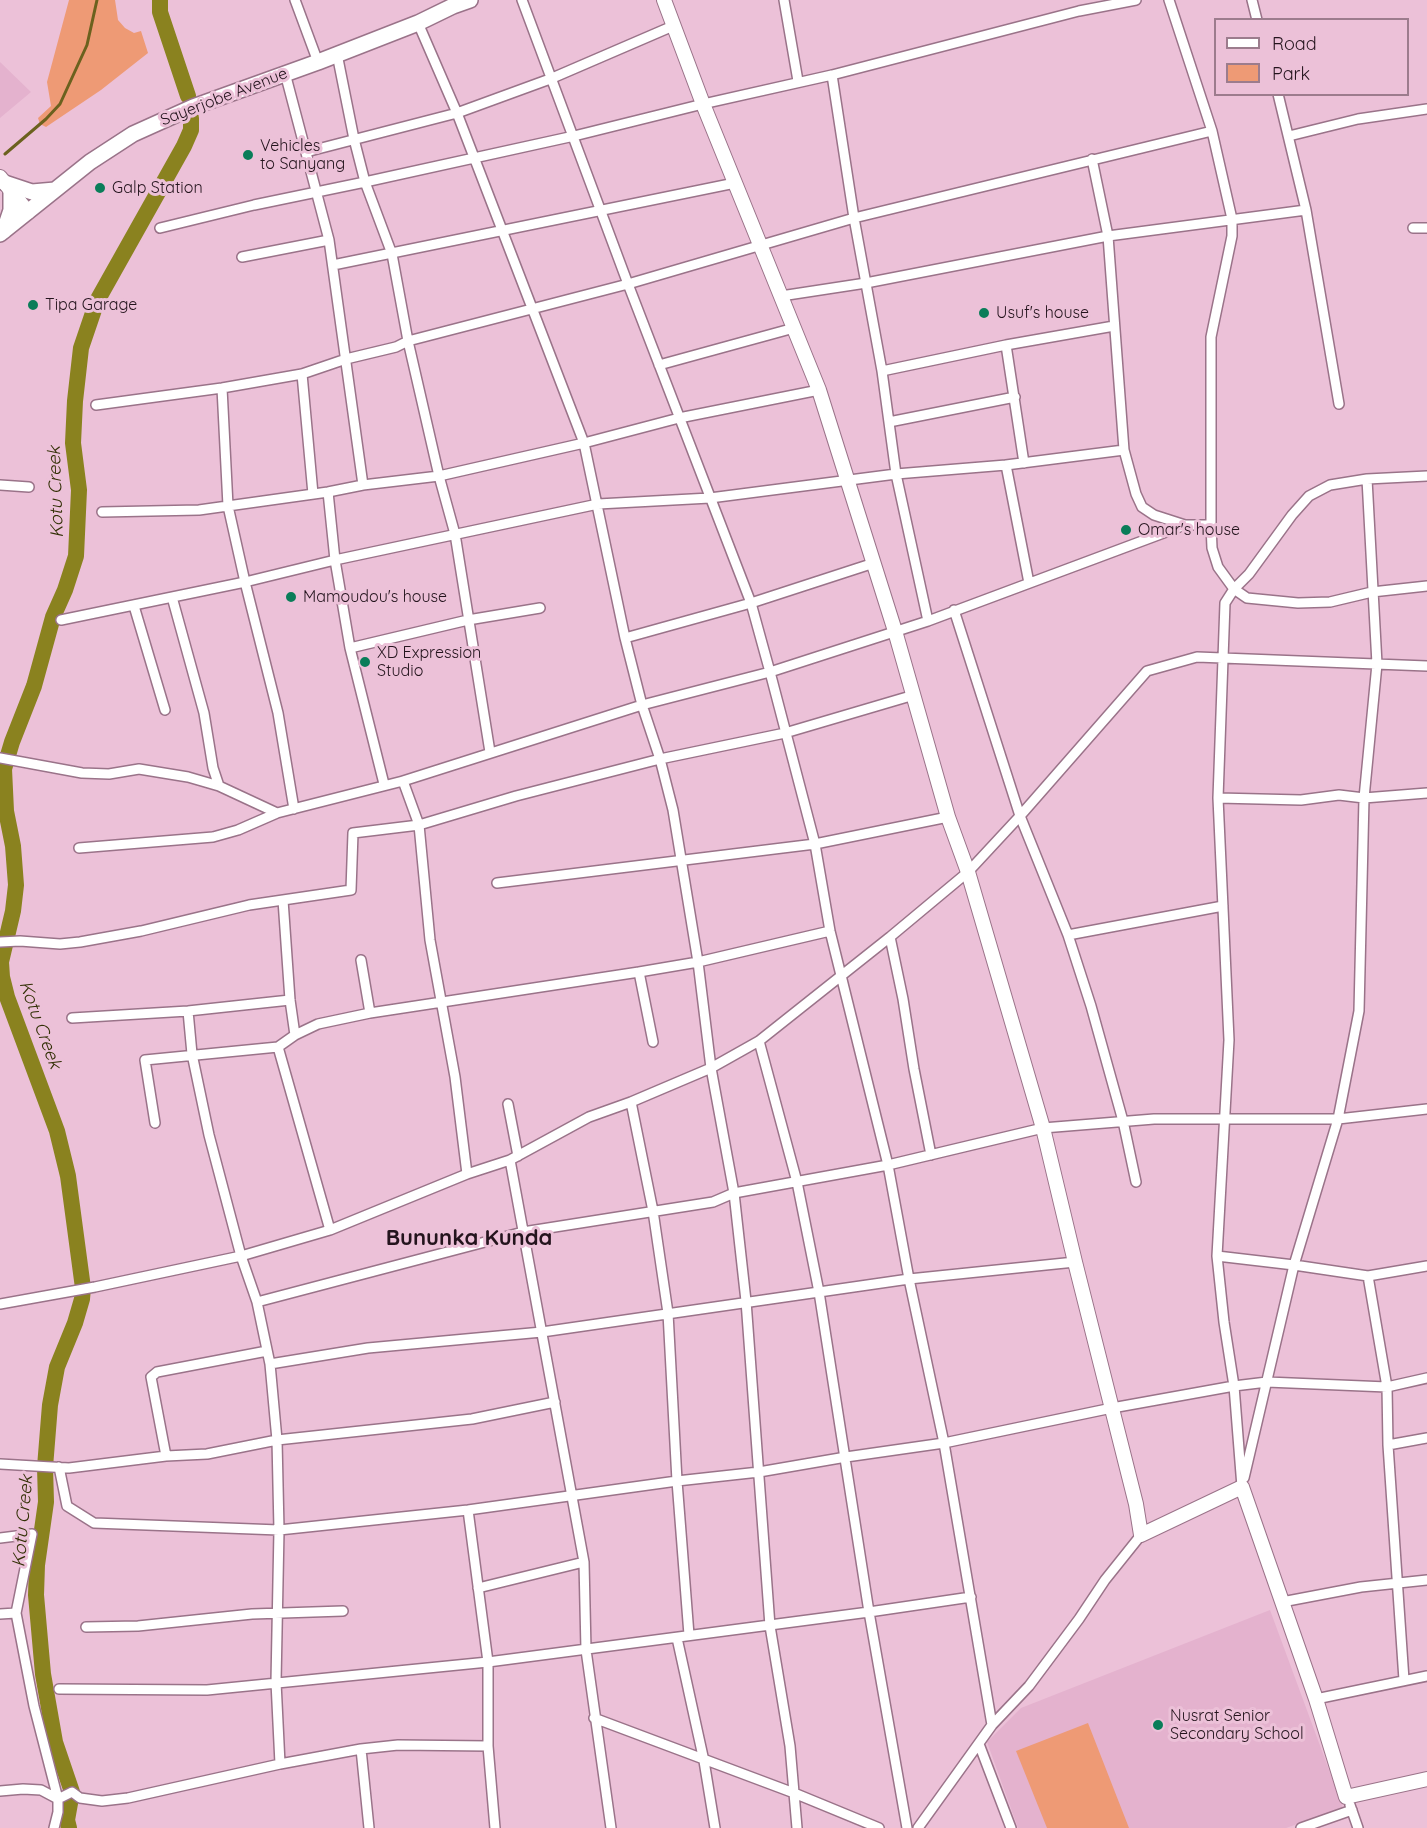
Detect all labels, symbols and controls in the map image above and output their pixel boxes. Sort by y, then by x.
legend [1214,18,1409,96]
text: Road [1272,32,1317,55]
text: Park [1272,62,1310,85]
street label: Sayerjobe Avenue [158,64,290,130]
place label: Vehicles to Sanyang [260,136,345,174]
marker: Vehicles to Sanyang [241,148,255,162]
place label: Galp Station [112,178,203,198]
marker: Galp Station [93,181,107,195]
place label: Tipa Garage [45,295,137,315]
marker: Tipa Garage [26,298,40,312]
place label: Usuf's house [996,303,1089,323]
marker: Usuf's house [977,306,991,320]
water label: Kotu Creek [44,446,68,538]
place label: Omar's house [1138,520,1240,540]
marker: Omar's house [1119,523,1133,537]
place label: Mamoudou's house [303,587,447,607]
marker: Mamoudou's house [284,590,298,604]
place label: XD Expression Studio [377,643,481,681]
marker: XD Expression Studio [358,655,372,669]
water label: Kotu Creek [14,978,66,1072]
district label: Bununka Kunda [386,1225,552,1251]
water label: Kotu Creek [8,1474,38,1568]
place label: Nusrat Senior Secondary School [1170,1706,1304,1744]
marker: Nusrat Senior Secondary School [1151,1718,1165,1732]

